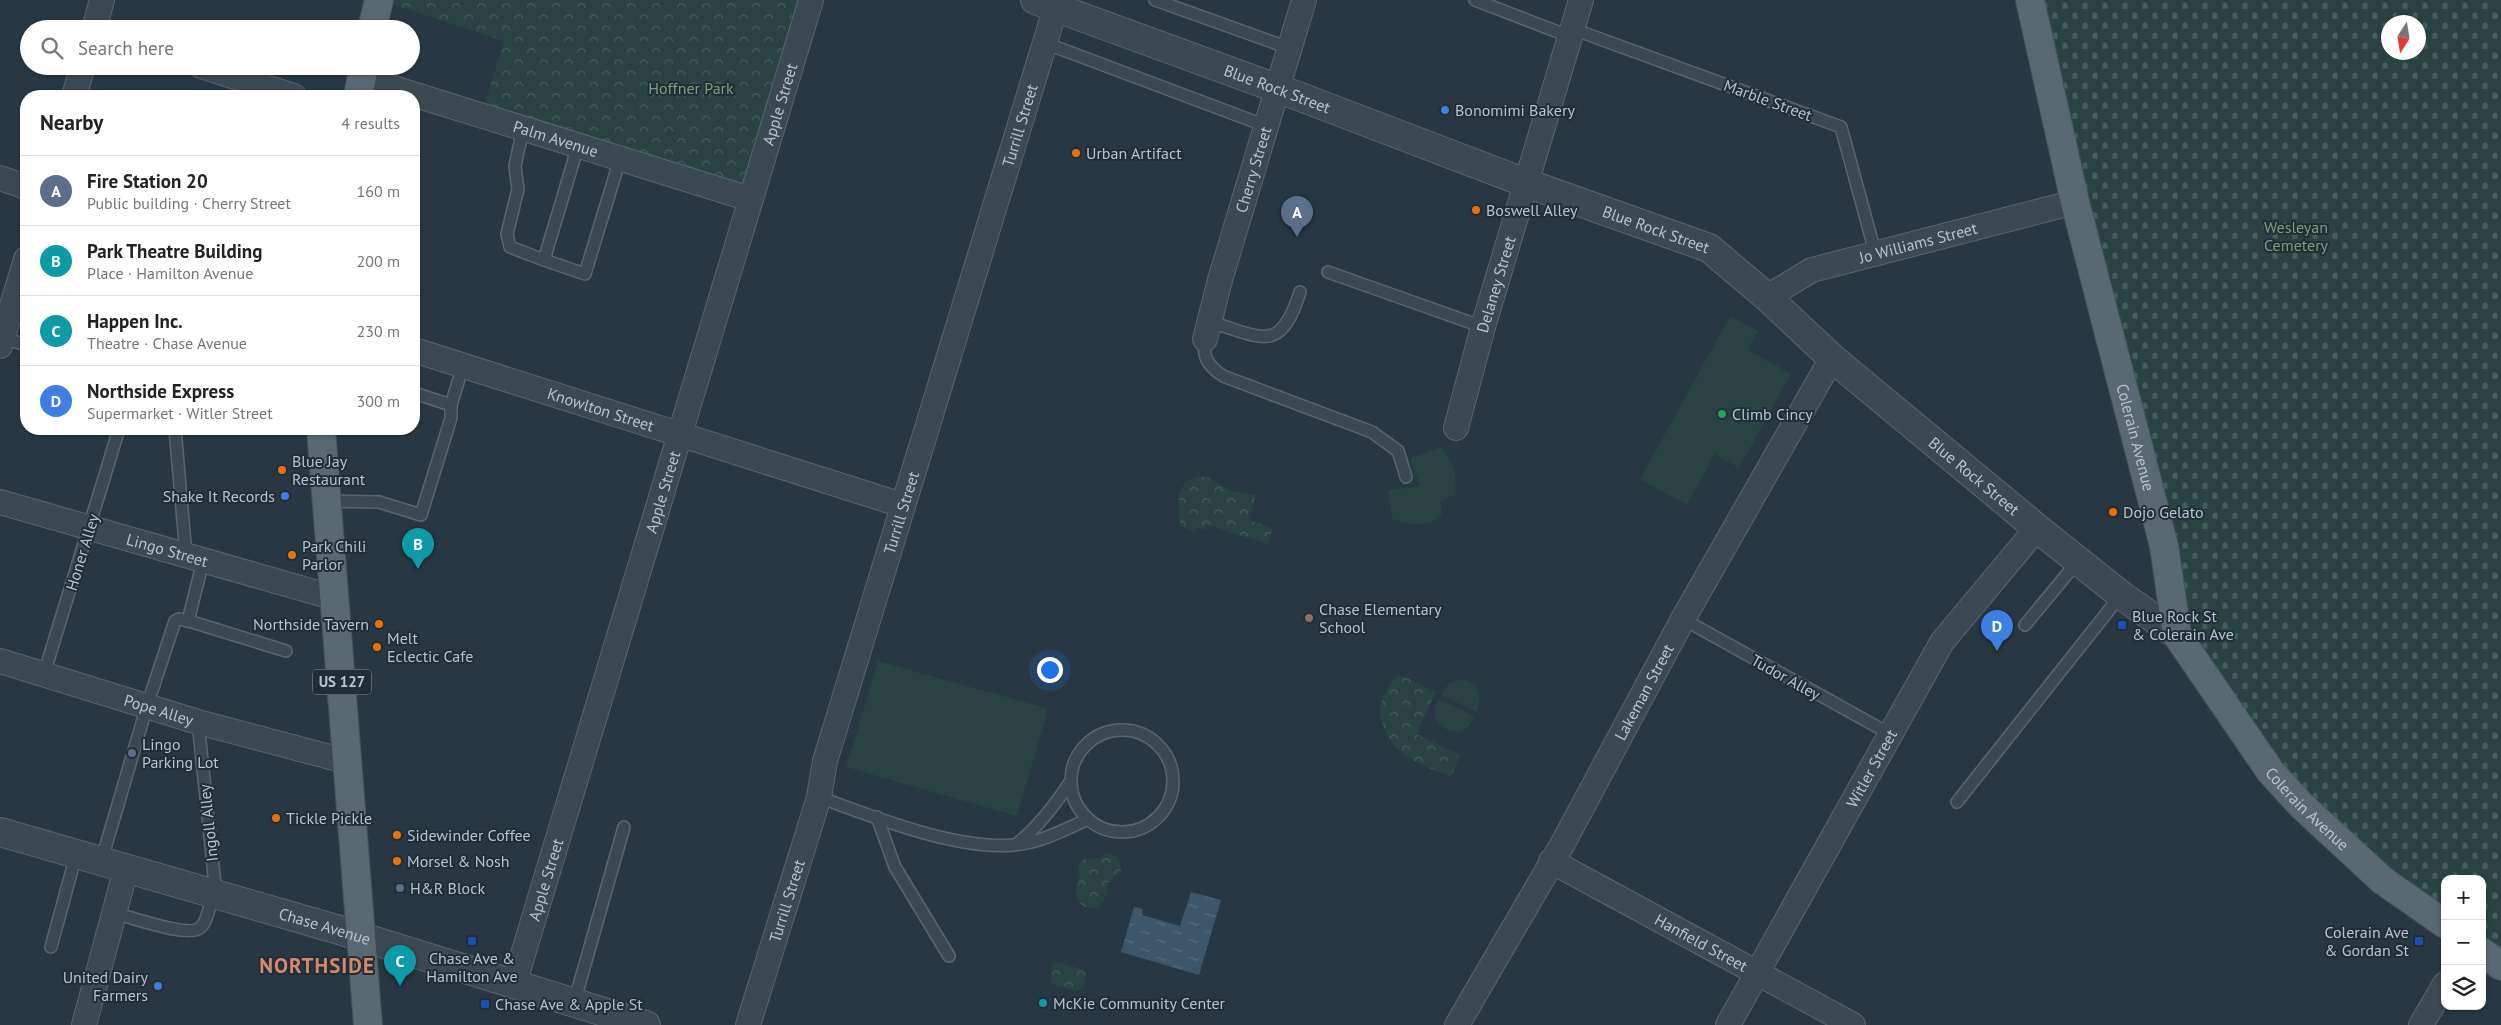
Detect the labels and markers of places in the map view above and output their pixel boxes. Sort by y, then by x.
place label: Bonomimi Bakery [1455,100,1575,120]
marker: Bonomimi Bakery [1439,104,1451,116]
place label: Urban Artifact [1086,143,1182,163]
marker: Urban Artifact [1070,147,1082,159]
pin: A [1281,196,1313,237]
place label: Boswell Alley [1486,200,1578,220]
marker: Boswell Alley [1470,204,1482,216]
place label: Climb Cincy [1732,404,1813,424]
marker: Climb Cincy [1716,408,1728,420]
place label: Blue Jay Restaurant [292,451,366,489]
marker: Blue Jay Restaurant [276,464,288,476]
place label: Shake It Records [163,486,275,506]
marker: Shake It Records [279,490,291,502]
place label: Dojo Gelato [2123,502,2204,522]
marker: Dojo Gelato [2107,506,2119,518]
pin: B [402,528,434,569]
place label: Park Chili Parlor [302,536,366,574]
marker: Park Chili Parlor [286,549,298,561]
place label: Chase Elementary School [1319,599,1442,637]
place label: Blue Rock St & Colerain Ave [2132,606,2234,644]
pin: D [1981,610,2013,651]
marker: Chase Elementary School [1303,612,1315,624]
place label: Northside Tavern [253,614,369,634]
marker: Northside Tavern [373,618,385,630]
marker: Blue Rock St & Colerain Ave [2116,619,2128,631]
place label: Melt Eclectic Cafe [387,628,473,666]
marker: Melt Eclectic Cafe [371,641,383,653]
place label: Lingo Parking Lot [142,734,219,772]
marker: Lingo Parking Lot [126,747,138,759]
place label: Tickle Pickle [286,808,372,828]
marker: Tickle Pickle [270,812,282,824]
place label: Sidewinder Coffee [407,825,531,845]
marker: Sidewinder Coffee [391,829,403,841]
place label: Morsel & Nosh [407,851,510,871]
marker: Morsel & Nosh [391,855,403,867]
place label: H&R Block [410,878,485,898]
marker: H&R Block [394,882,406,894]
place label: Colerain Ave & Gordan St [2324,922,2410,960]
marker: Chase Ave & Hamilton Ave [466,935,478,947]
marker: Colerain Ave & Gordan St [2413,935,2425,947]
pin: C [384,945,416,986]
place label: Chase Ave & Hamilton Ave [426,948,518,986]
place label: United Dairy Farmers [63,967,149,1005]
marker: United Dairy Farmers [152,980,164,992]
place label: McKie Community Center [1053,993,1226,1013]
place label: Chase Ave & Apple St [495,994,643,1014]
marker: McKie Community Center [1037,997,1049,1009]
marker: Chase Ave & Apple St [479,998,491,1010]

